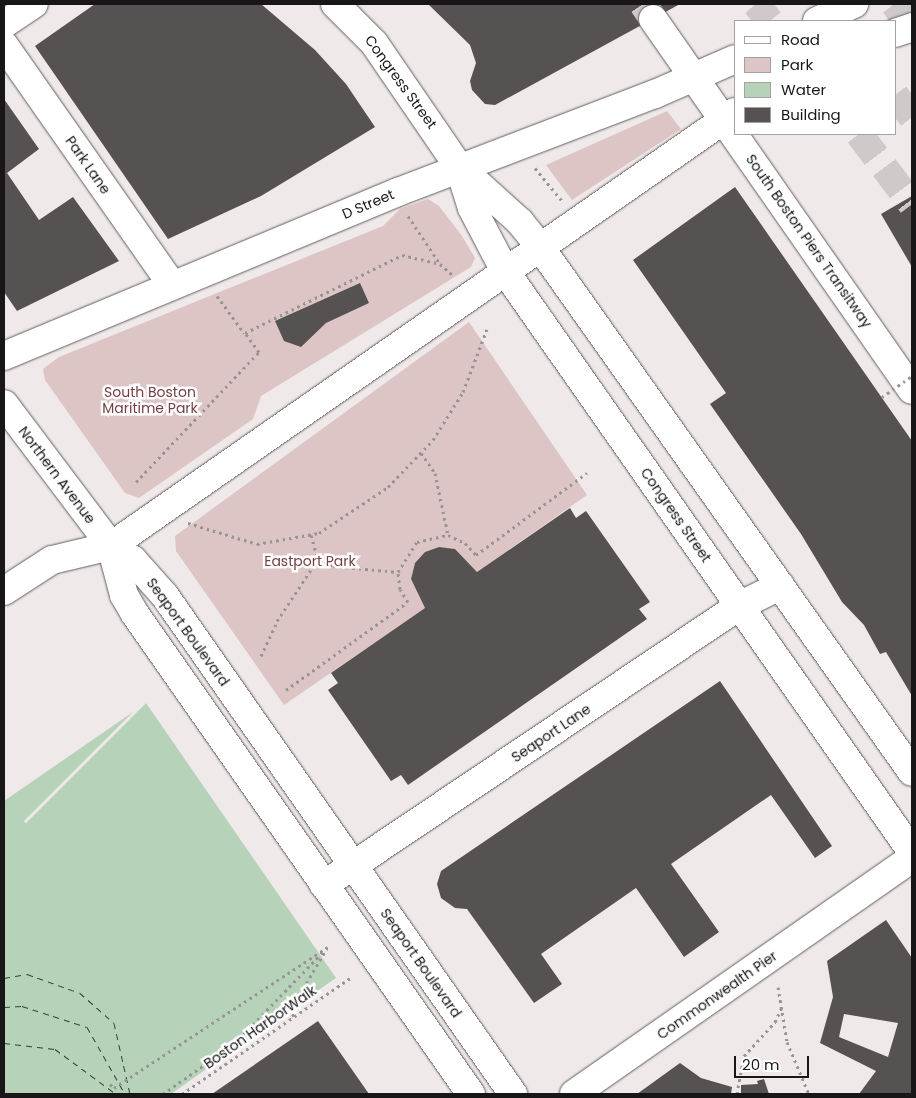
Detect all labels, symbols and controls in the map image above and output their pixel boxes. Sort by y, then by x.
legend [734,20,896,135]
text: Road [781,29,820,50]
street label: Congress Street [361,32,441,132]
text: Park [781,54,813,75]
text: Water [781,79,826,100]
text: Building [781,104,841,125]
street label: Park Lane [62,133,114,197]
street label: South Boston Piers Transitway [742,151,876,331]
street label: D Street [340,186,396,222]
park label: South Boston Maritime Park [102,384,198,417]
street label: Northern Avenue [15,423,99,527]
street label: Congress Street [637,465,715,565]
park label: Eastport Park [264,553,356,569]
street label: Seaport Boulevard [143,575,233,689]
street label: Seaport Lane [508,700,594,766]
street label: Seaport Boulevard [377,905,465,1021]
street label: Commonwealth Pier [654,947,780,1043]
street label: Boston HarborWalk [201,982,319,1072]
scale bar [736,1046,811,1078]
text: 20 m [742,1054,780,1075]

